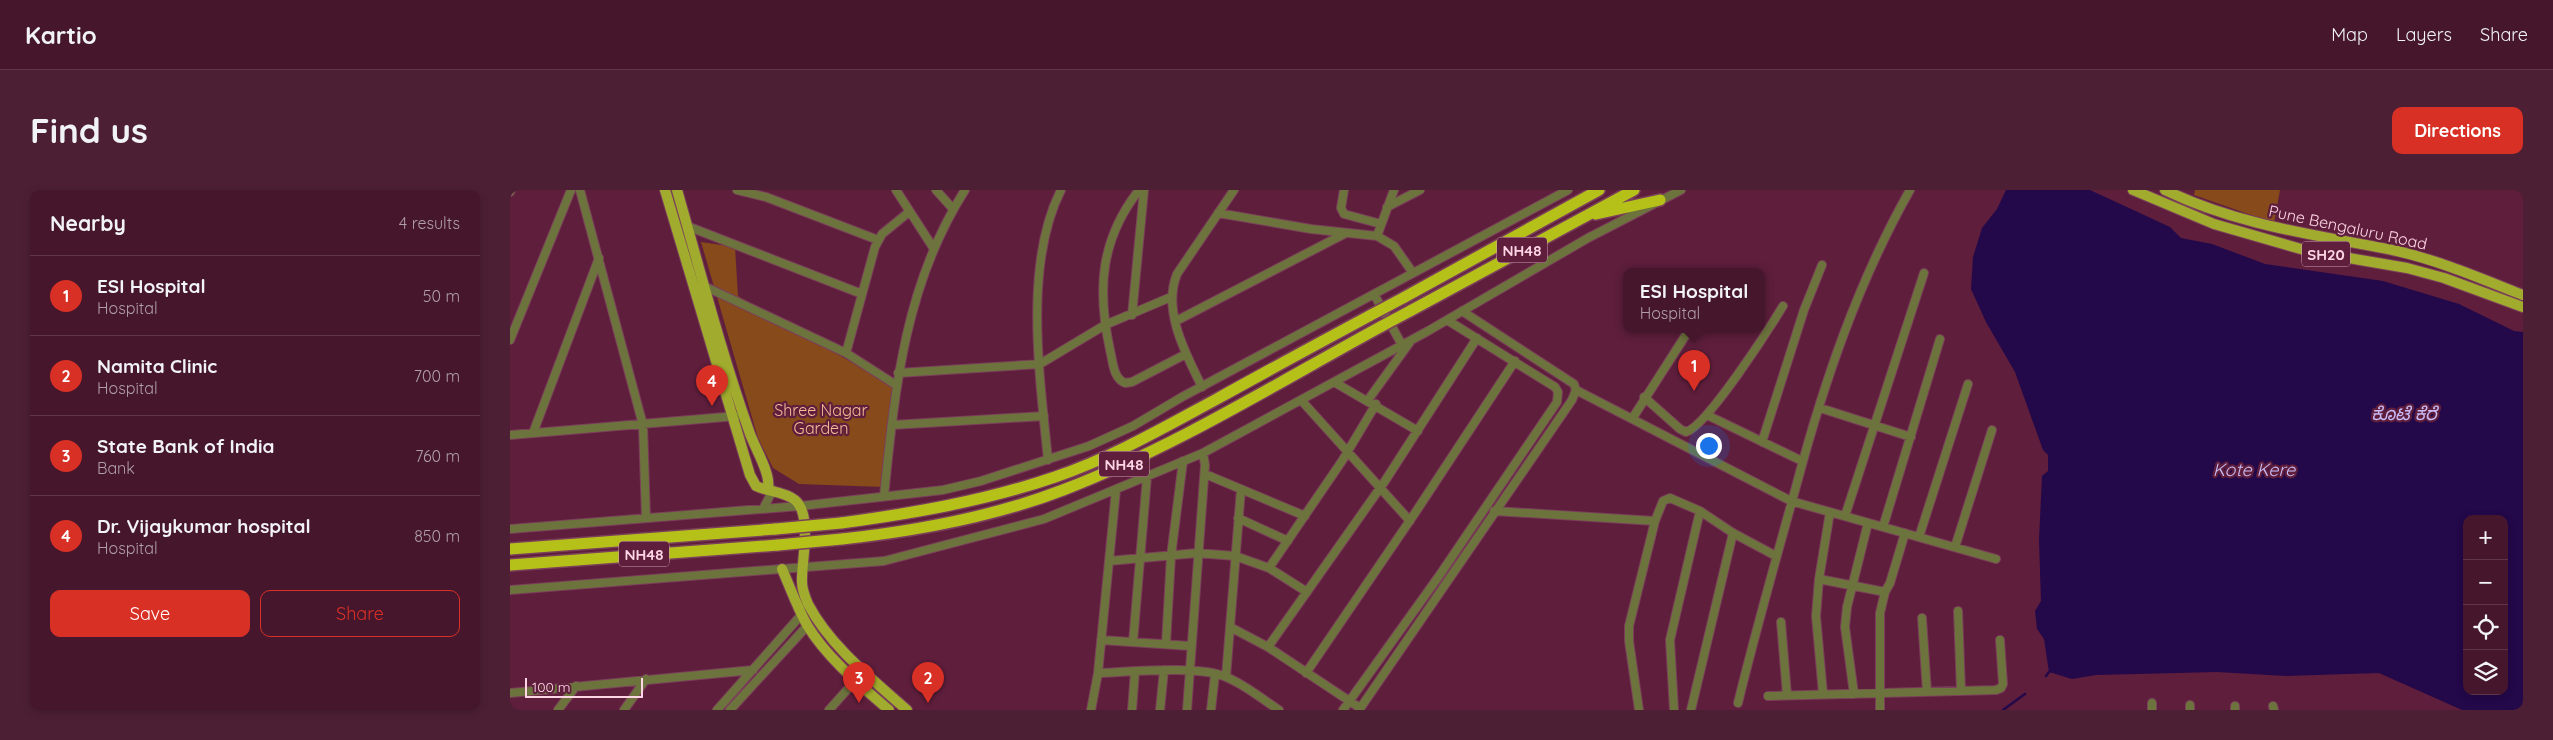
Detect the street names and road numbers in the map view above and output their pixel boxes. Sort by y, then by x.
street label: Pune Bengaluru Road [2267,200,2429,254]
road number: NH48 [1497,238,1547,262]
road number: SH20 [2302,242,2350,266]
road number: NH48 [1099,452,1149,476]
road number: NH48 [619,542,669,566]

